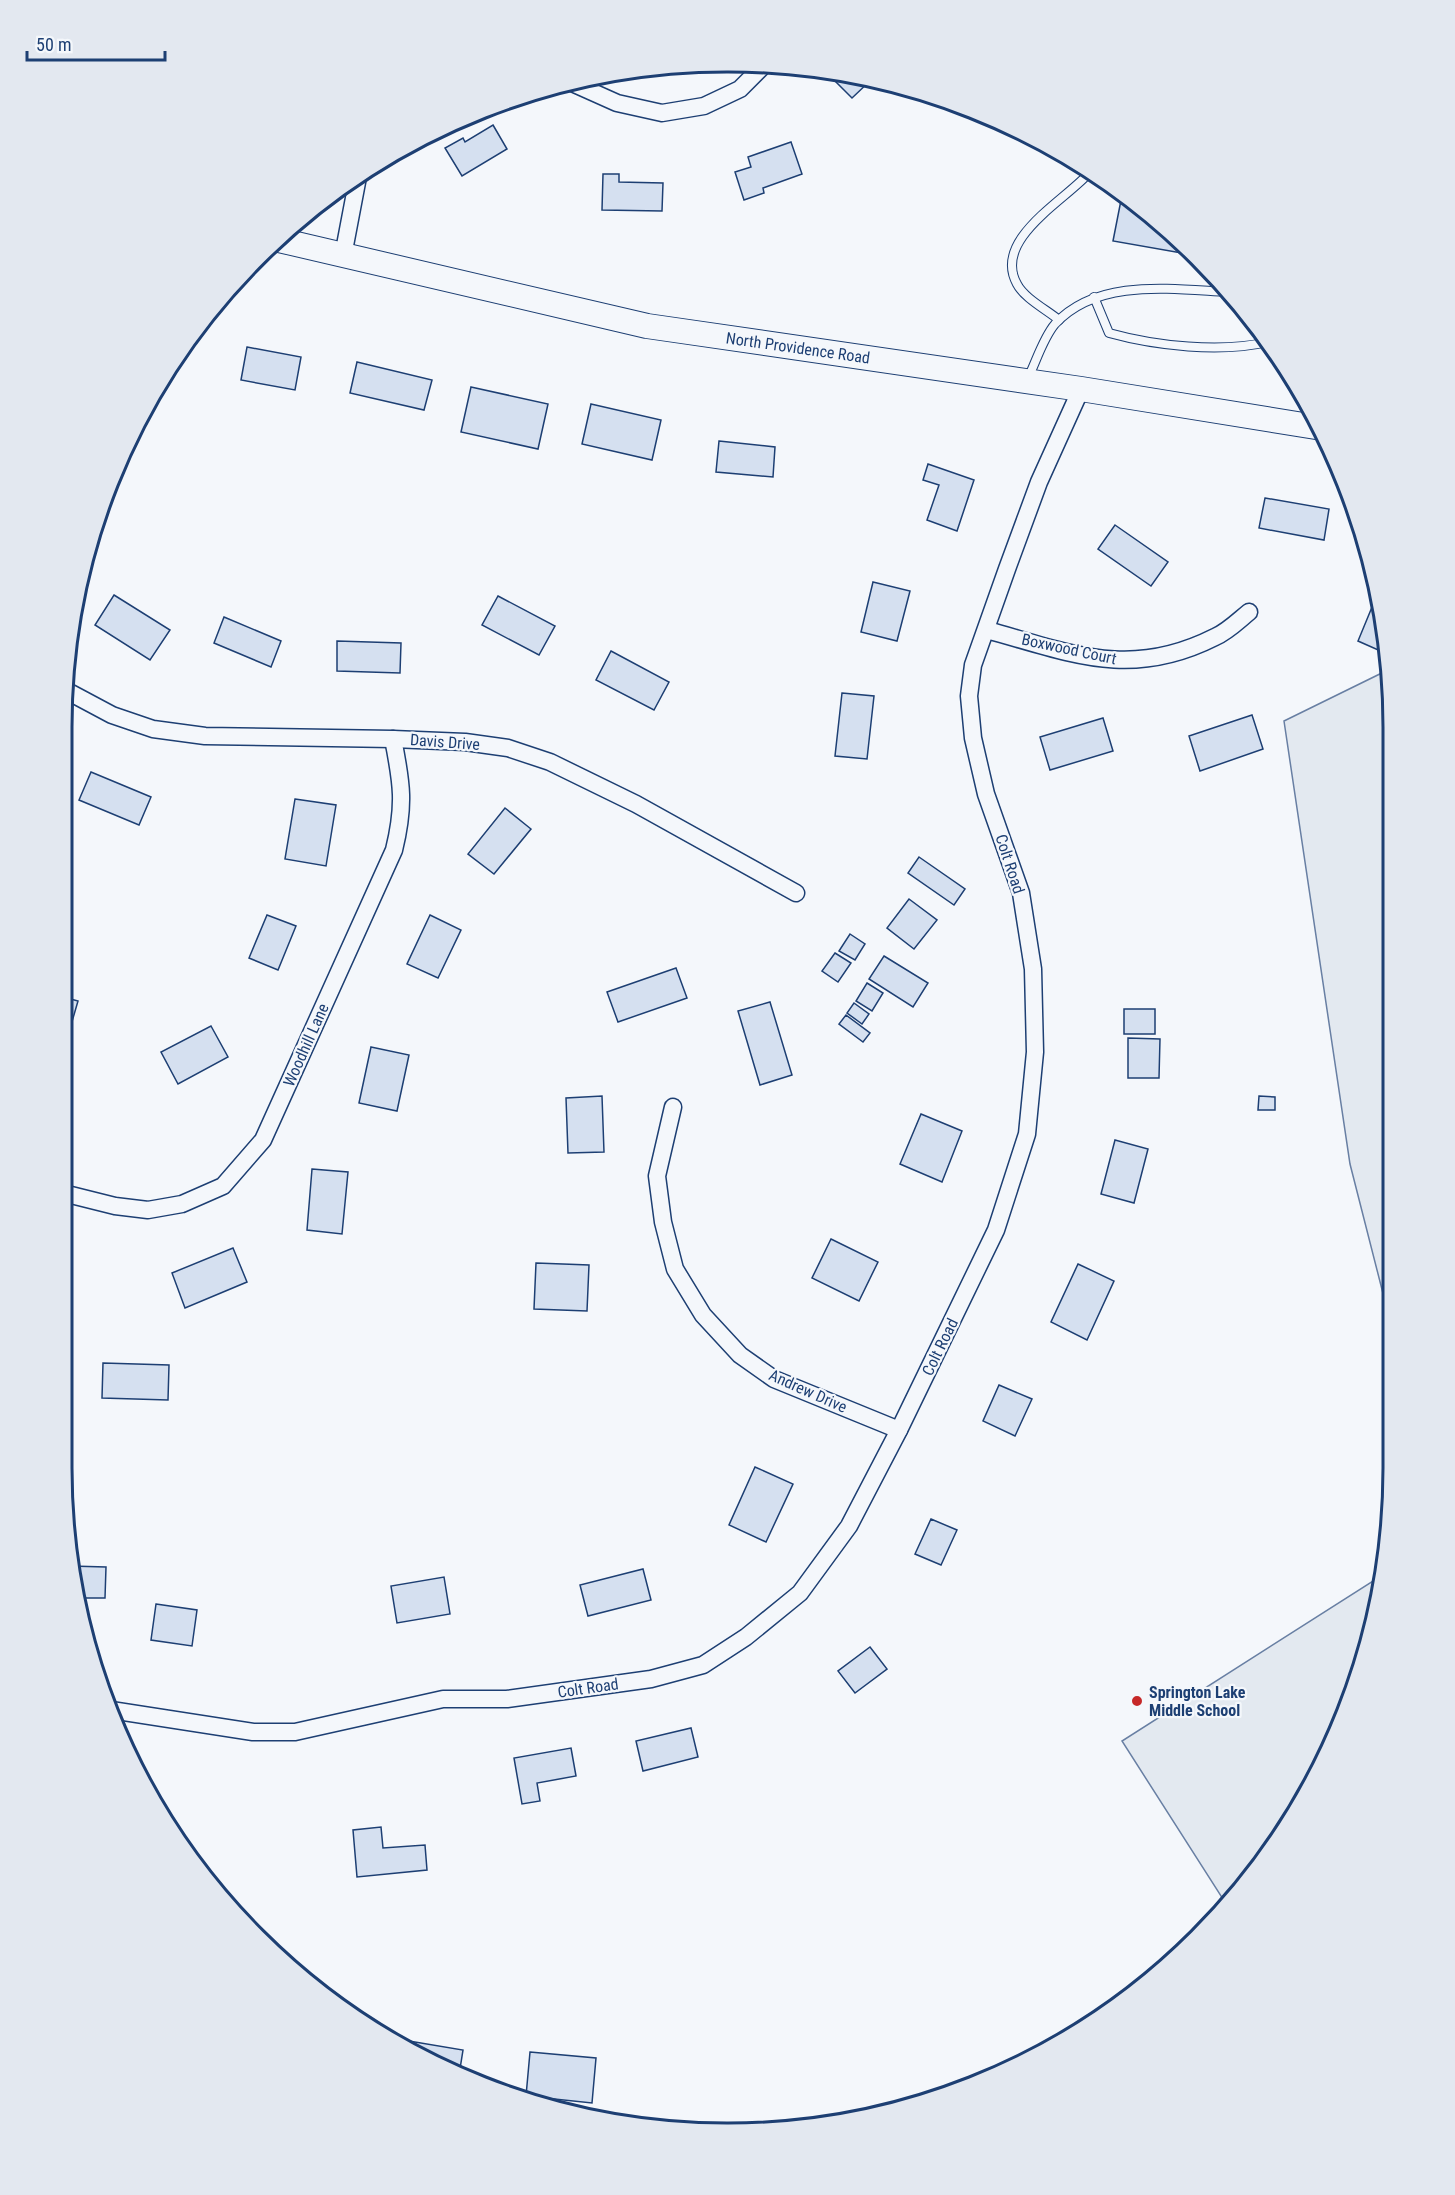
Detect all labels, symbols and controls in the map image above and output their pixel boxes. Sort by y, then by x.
scale bar [27,24,165,62]
text: 50 m [36,34,71,55]
street label: North Providence Road [725,328,871,368]
street label: Boxwood Court [1020,630,1118,668]
street label: Davis Drive [409,730,481,754]
street label: Colt Road [991,832,1029,896]
street label: Woodhill Lane [279,1001,333,1089]
street label: Colt Road [918,1315,962,1379]
street label: Andrew Drive [766,1365,850,1417]
street label: Colt Road [556,1674,620,1702]
place label: Springton Lake Middle School [1149,1683,1246,1720]
marker: Springton Lake Middle School [1130,1694,1144,1708]

